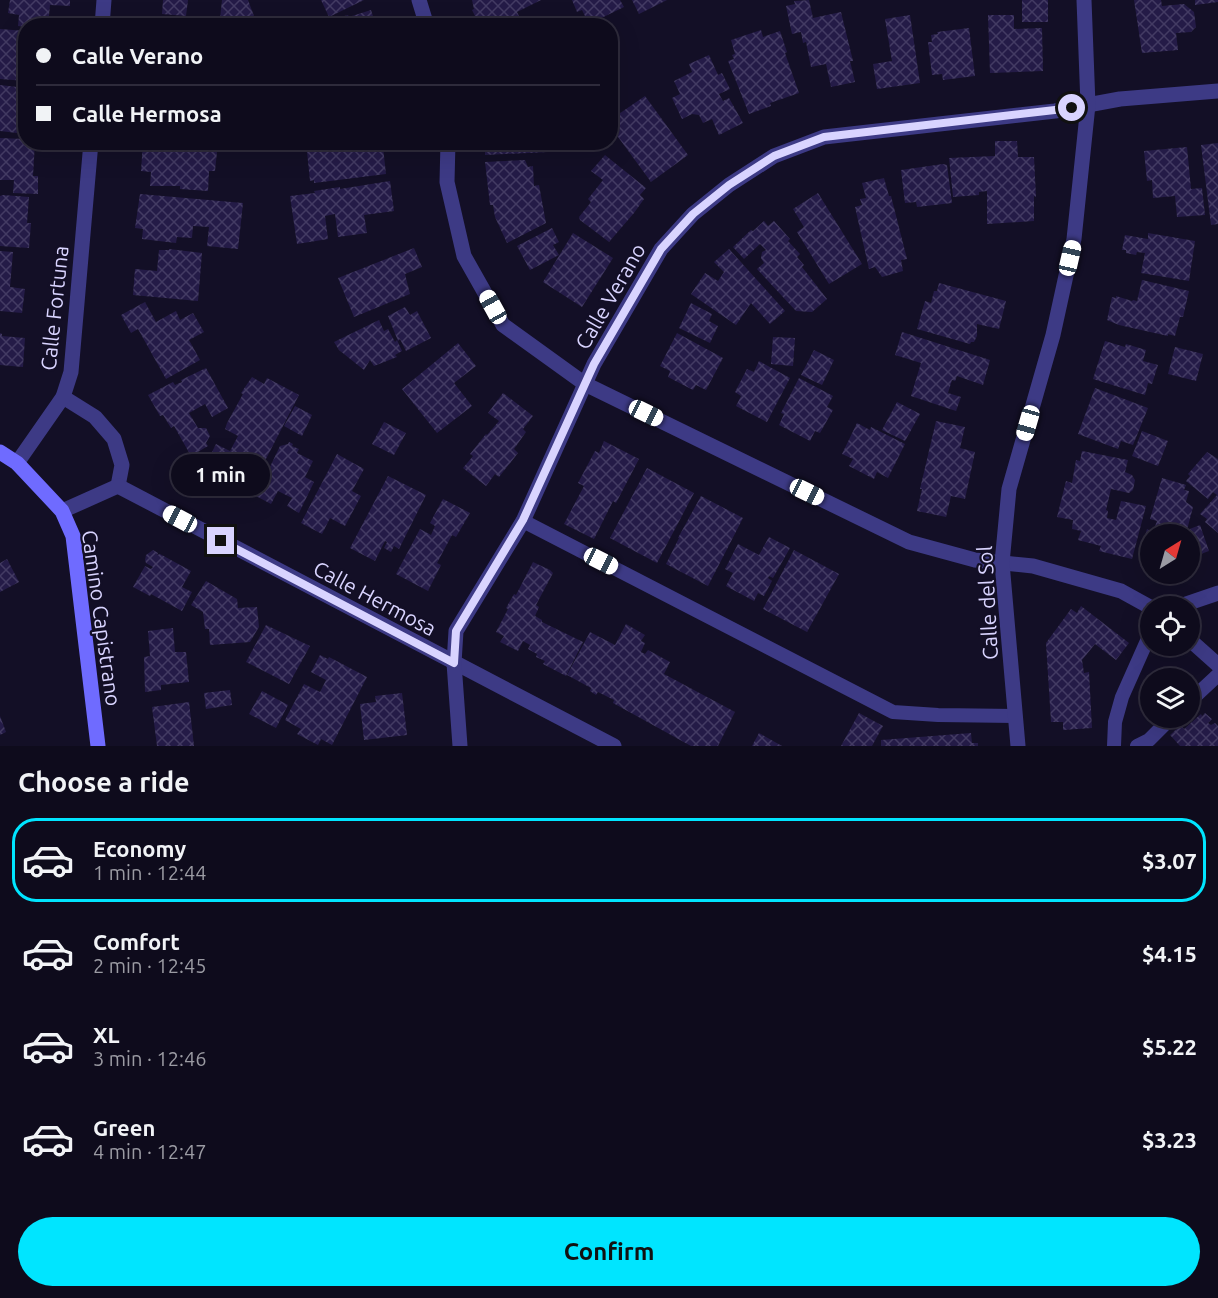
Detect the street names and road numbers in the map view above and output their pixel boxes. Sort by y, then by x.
street label: Calle Verano [570,239,650,353]
street label: Calle Fortuna [36,244,72,372]
street label: Camino Capistrano [78,528,126,708]
street label: Calle del Sol [972,545,1002,661]
street label: Calle Hermosa [309,556,441,640]

